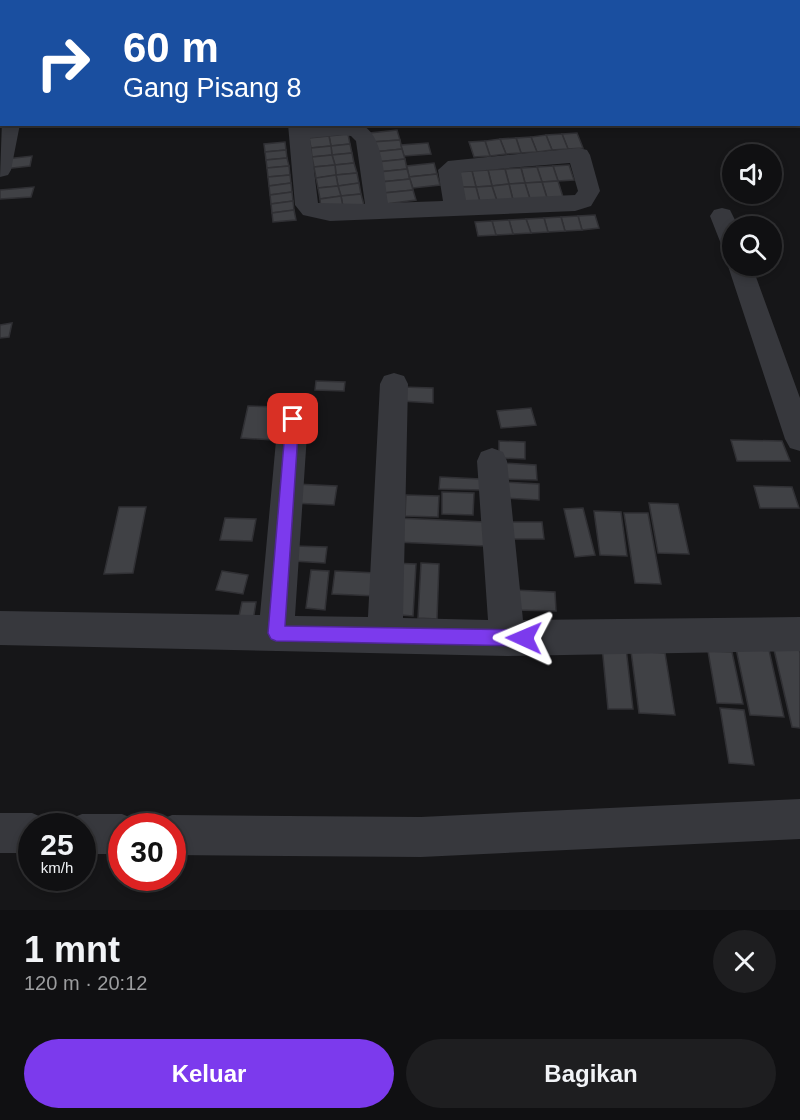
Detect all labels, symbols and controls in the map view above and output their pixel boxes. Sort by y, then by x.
icon: right [24,24,102,102]
text: 60 m [123,24,219,71]
text: Gang Pisang 8 [123,73,302,103]
map controls [722,144,782,276]
button: sound [722,144,782,204]
button: search [722,216,782,276]
pin [267,393,318,444]
icon: arrive [276,402,309,435]
position arrow [492,606,556,670]
speed limit sign: 30 [108,813,186,891]
text: 25 [40,828,74,861]
text: km/h [41,859,73,876]
text: 1 mnt [24,929,120,970]
button: close [713,930,776,993]
text: 120 m · 20:12 [24,972,147,994]
button: Keluar [24,1039,394,1108]
button: Bagikan [406,1039,776,1108]

